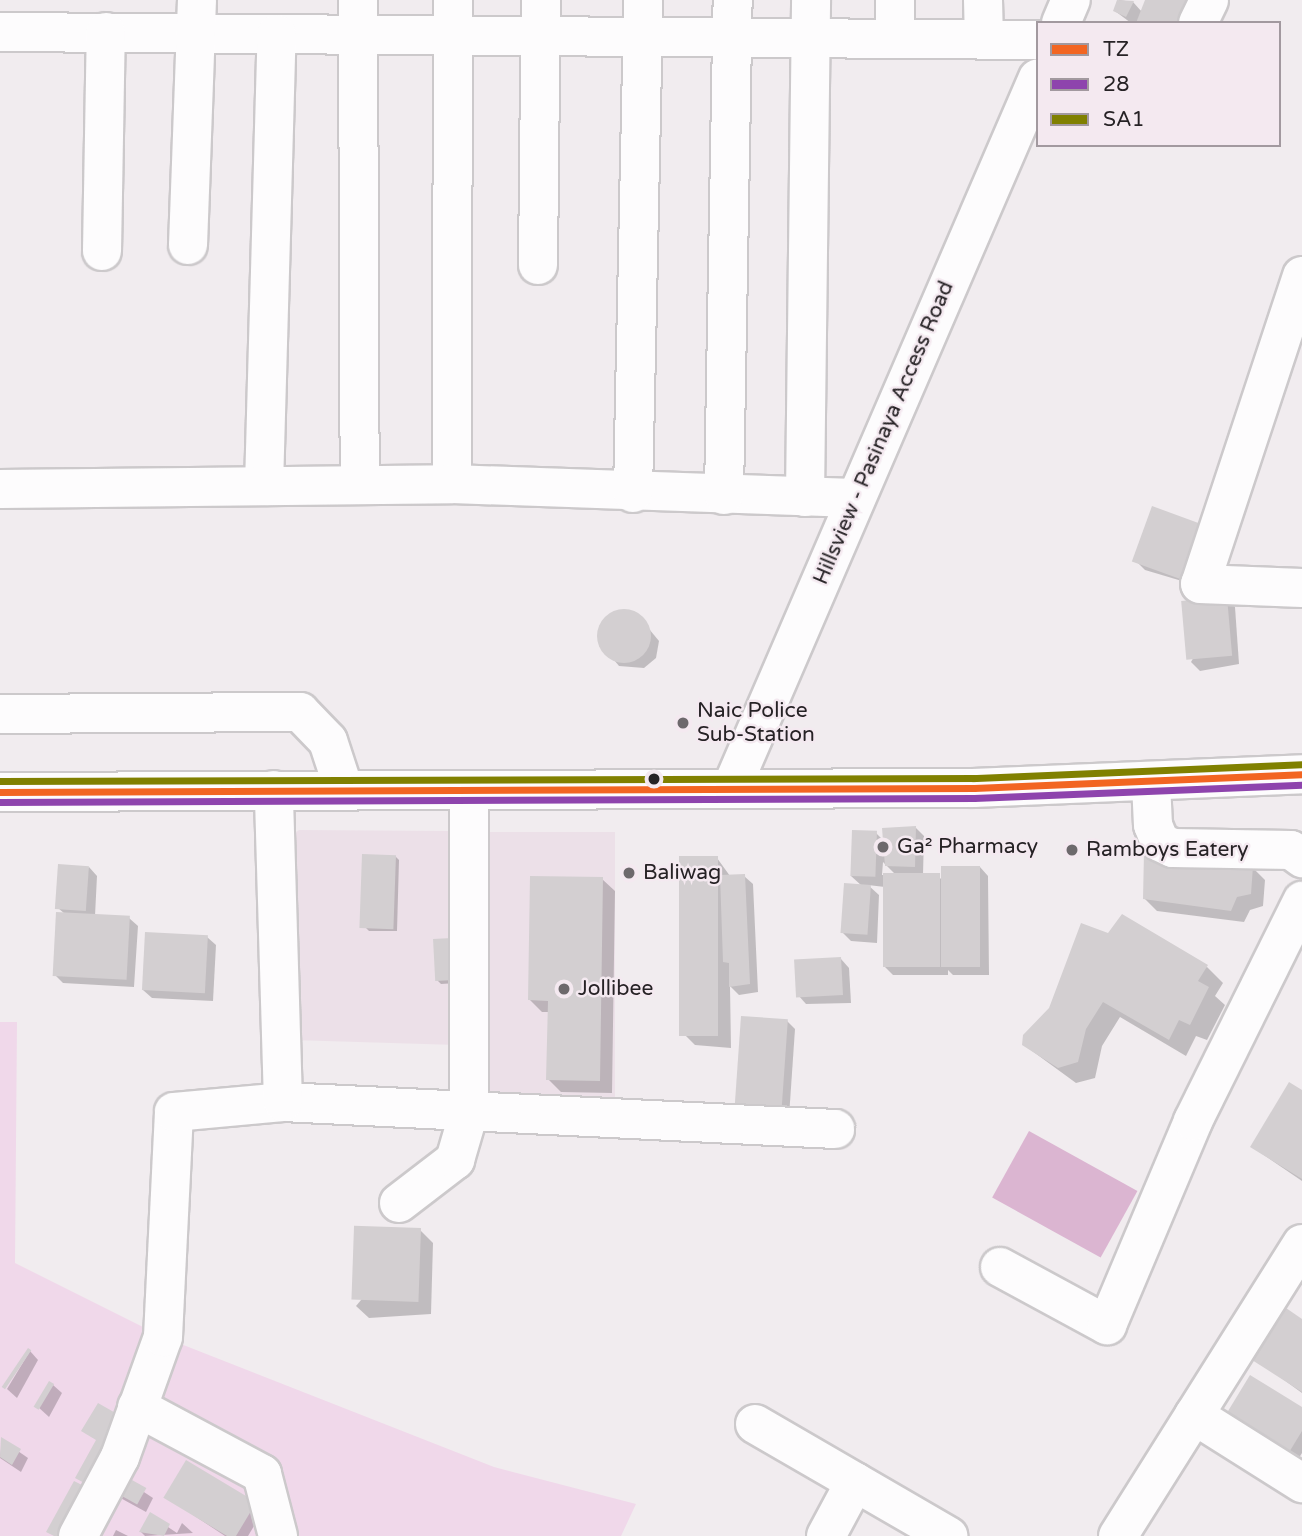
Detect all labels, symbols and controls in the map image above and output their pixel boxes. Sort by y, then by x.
legend [1036,21,1281,147]
text: TZ [1103,37,1129,62]
text: 28 [1103,72,1129,97]
text: SA1 [1103,107,1145,132]
street label: Hillsview - Pasinaya Access Road [809,278,959,588]
place label: Naic Police Sub-Station [697,698,815,748]
marker: Naic Police Sub-Station [675,715,691,731]
unlabelled marker [647,772,661,786]
place label: Ga² Pharmacy [897,834,1038,860]
place label: Ramboys Eatery [1086,837,1249,863]
marker: Ga² Pharmacy [875,839,891,855]
marker: Ramboys Eatery [1064,842,1080,858]
place label: Baliwag [643,860,721,886]
marker: Baliwag [621,865,637,881]
place label: Jollibee [578,976,653,1002]
marker: Jollibee [556,981,572,997]

